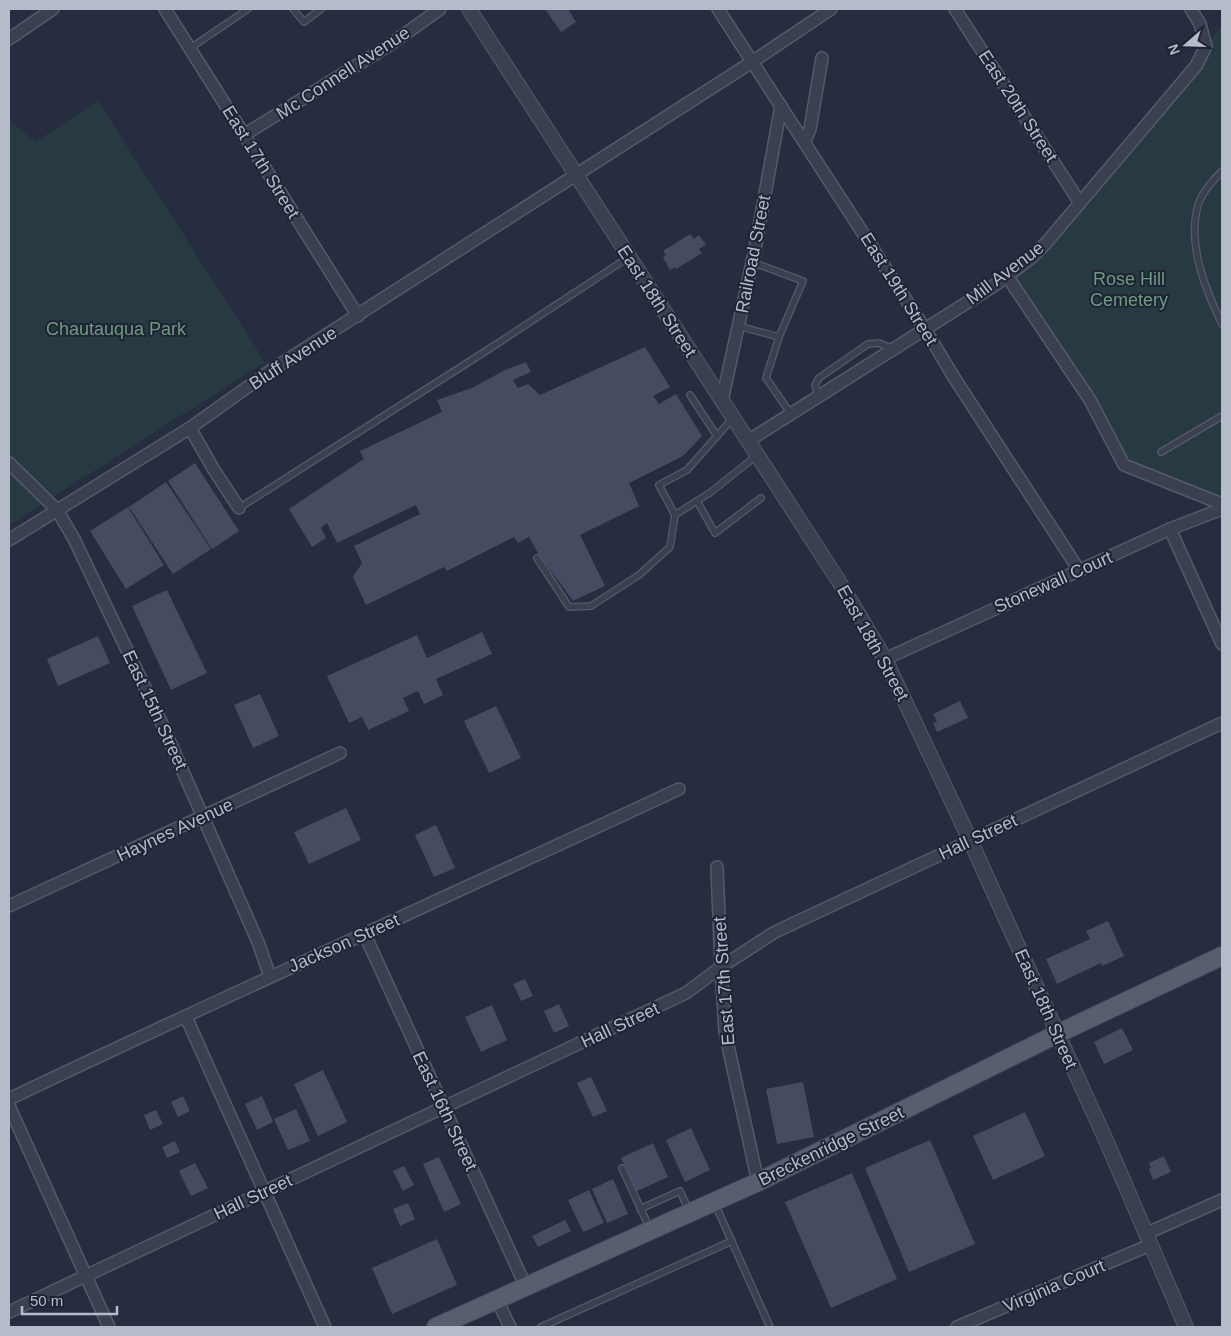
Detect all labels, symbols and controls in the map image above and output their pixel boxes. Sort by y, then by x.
north arrow [1161,20,1211,70]
street label: Mc Connell Avenue [273,22,413,124]
text: N [1165,42,1183,57]
street label: East 20th Street [974,46,1062,166]
street label: East 17th Street [218,102,304,222]
street label: Railroad Street [732,193,774,315]
street label: East 19th Street [856,229,942,349]
street label: Mill Avenue [962,237,1048,309]
street label: East 18th Street [613,241,701,361]
park label: Rose Hill Cemetery [1090,269,1168,310]
park label: Chautauqua Park [46,319,187,339]
street label: Bluff Avenue [245,322,341,394]
street label: Stonewall Court [991,547,1115,617]
street label: East 18th Street [833,582,913,704]
street label: East 15th Street [119,647,191,773]
street label: Haynes Avenue [114,794,236,866]
street label: Hall Street [936,810,1020,864]
street label: Jackson Street [286,910,402,976]
street label: East 17th Street [710,916,738,1046]
street label: East 18th Street [1011,946,1081,1072]
street label: Hall Street [578,998,662,1052]
street label: East 16th Street [409,1048,481,1174]
street label: Breckenridge Street [755,1102,907,1190]
street label: Hall Street [211,1170,295,1224]
street label: Virginia Court [1000,1256,1108,1316]
scale bar [22,1284,118,1316]
text: 50 m [30,1292,63,1309]

